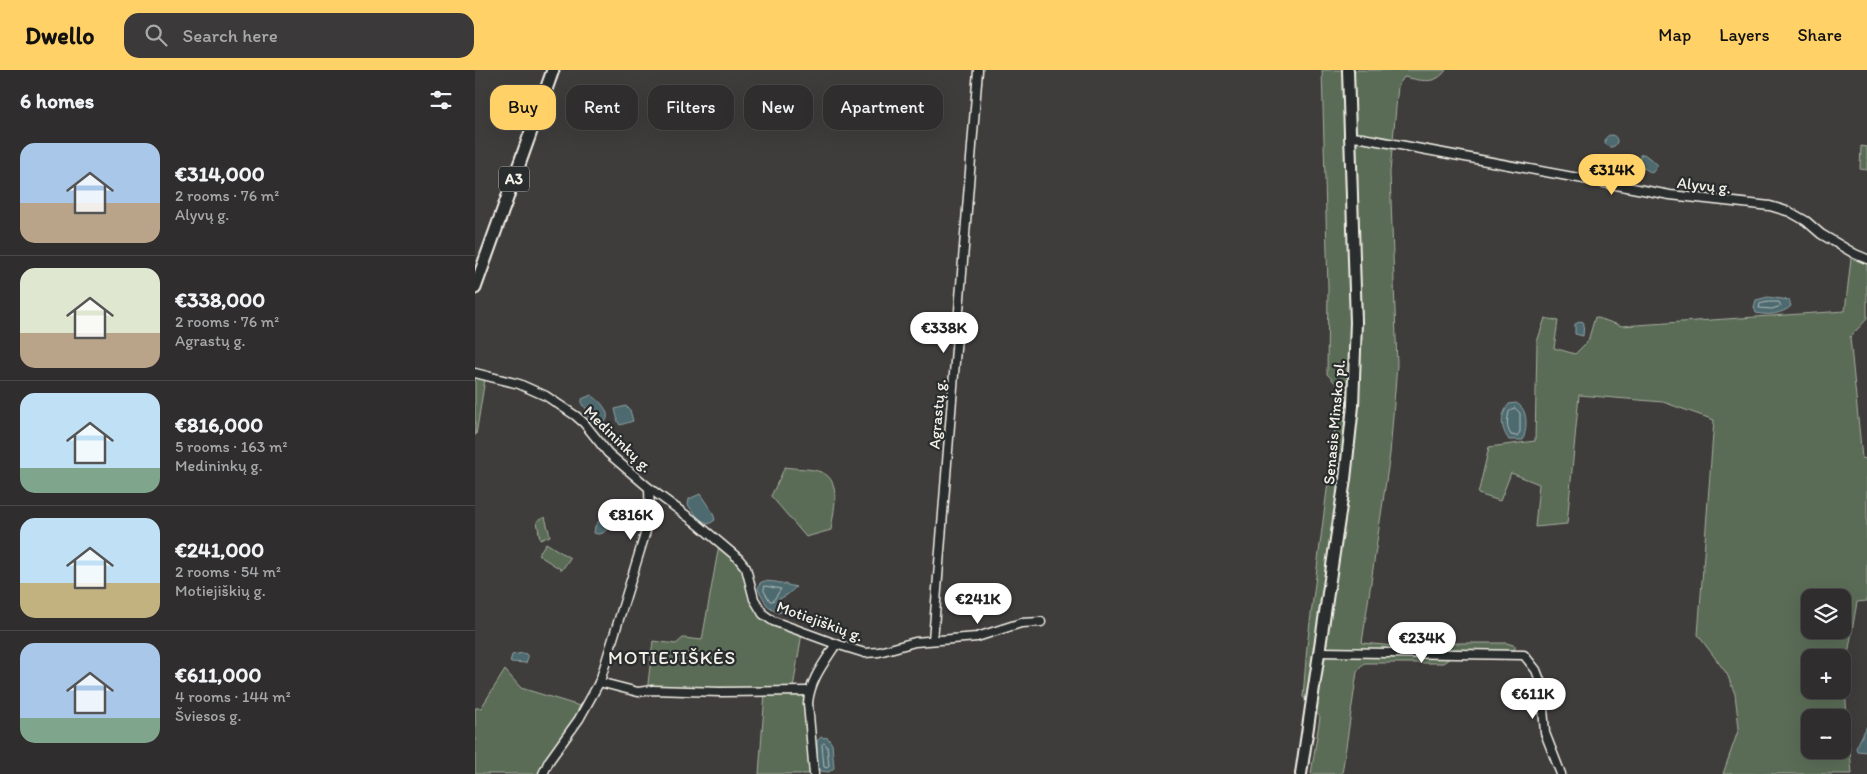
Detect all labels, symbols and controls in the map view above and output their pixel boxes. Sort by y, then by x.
search box [124,13,474,58]
text: Dwello [25,21,94,50]
icon: search [142,21,170,49]
text: Search here [182,24,278,47]
text: Map [1658,24,1691,46]
text: Layers [1719,24,1769,46]
text: Share [1797,24,1842,46]
chip: Buy [490,85,556,130]
chip: Rent [566,85,638,130]
chip: Filters [648,85,734,130]
chip: New [744,85,813,130]
chip: Apartment [823,85,943,130]
icon: filters [427,86,455,114]
text: 6 homes [20,88,94,113]
pin: €314K [1577,154,1647,196]
text: €314K [1589,160,1635,179]
text: €314,000 [175,161,265,186]
icon: home [60,163,120,223]
road number: A3 [499,166,529,192]
street label: Alyvų g. [1676,173,1732,197]
text: 2 rooms · 76 m² [175,186,279,205]
text: Alyvų g. [175,205,229,224]
text: €338,000 [175,287,265,312]
icon: home [60,288,120,348]
text: 2 rooms · 76 m² [175,312,279,331]
pin: €338K [909,312,979,354]
text: €338K [921,318,967,337]
text: Agrastų g. [175,331,246,350]
street label: Senasis Minsko pl. [1319,359,1349,485]
street label: Agrastų g. [924,378,950,450]
street label: Medininkų g. [580,402,656,476]
text: €816,000 [175,412,263,437]
icon: home [60,413,120,473]
text: 5 rooms · 163 m² [175,437,287,456]
text: Medininkų g. [175,456,263,475]
pin: €816K [596,498,666,541]
text: €816K [609,505,653,524]
text: €241,000 [175,537,264,562]
icon: home [60,538,120,598]
text: 2 rooms · 54 m² [175,562,281,581]
text: Motiejiškių g. [175,581,266,600]
pin: €241K [943,582,1013,625]
text: €241K [956,589,1000,608]
map controls [1801,589,1851,759]
button: layers [1801,589,1851,639]
street label: Motiejiškių g. [774,597,866,645]
pin: €234K [1387,622,1457,664]
text: €234K [1399,628,1445,647]
district label: MOTIEJIŠKĖS [608,646,736,669]
button: + [1801,649,1851,699]
text: €611,000 [175,662,261,687]
icon: home [60,663,120,723]
pin: €611K [1498,678,1568,720]
text: €611K [1512,684,1554,703]
text: 4 rooms · 144 m² [175,687,291,706]
text: Šviesos g. [175,706,241,725]
button: − [1801,709,1851,759]

